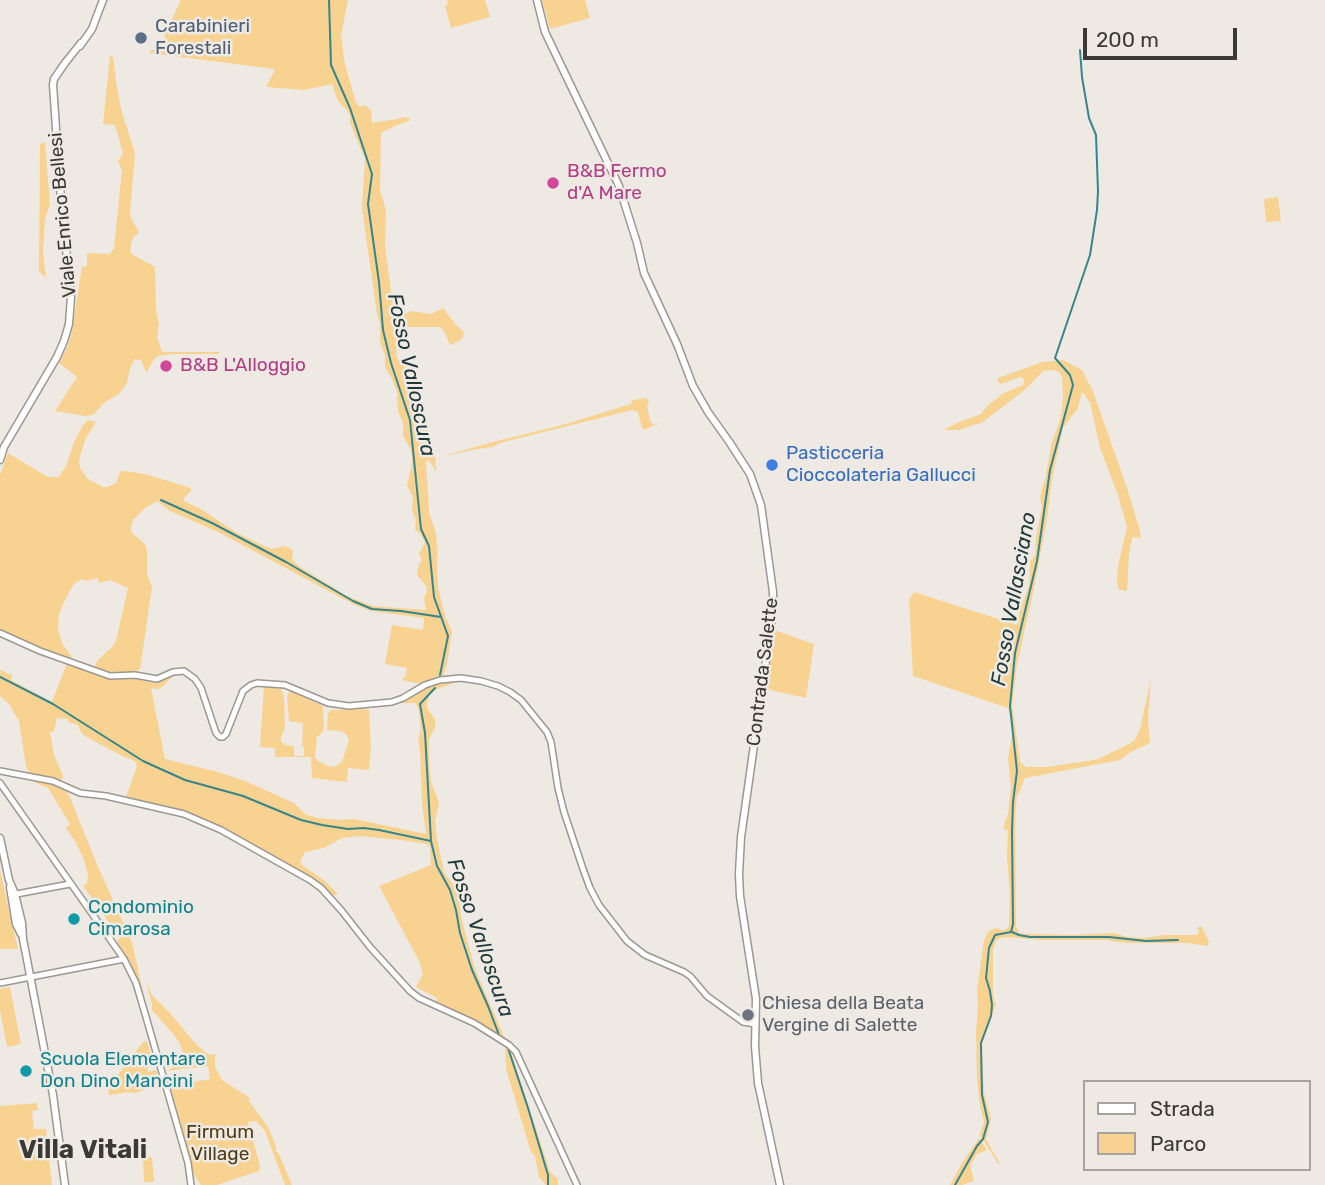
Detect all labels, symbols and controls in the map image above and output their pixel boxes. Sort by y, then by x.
scale bar [1087,14,1241,58]
place label: Carabinieri Forestali [155,16,250,60]
text: 200 m [1096,27,1159,52]
marker: Carabinieri Forestali [133,30,149,46]
street label: Viale Enrico Bellesi [44,131,82,299]
place label: B&B Fermo d'A Mare [567,161,667,205]
marker: B&B Fermo d'A Mare [545,175,561,191]
water label: Fosso Valloscura [381,291,441,459]
place label: B&B L'Alloggio [180,355,306,377]
marker: B&B L'Alloggio [158,358,174,374]
place label: Pasticceria Cioccolateria Gallucci [786,443,976,487]
marker: Pasticceria Cioccolateria Gallucci [764,457,780,473]
water label: Fosso Vallasciano [986,510,1042,688]
street label: Contrada Salette [743,596,783,748]
water label: Fosso Valloscura [441,855,519,1021]
place label: Condominio Cimarosa [88,897,194,941]
marker: Condominio Cimarosa [66,911,82,927]
place label: Chiesa della Beata Vergine di Salette [762,993,924,1037]
marker: Chiesa della Beata Vergine di Salette [740,1007,756,1023]
place label: Scuola Elementare Don Dino Mancini [40,1049,206,1093]
marker: Scuola Elementare Don Dino Mancini [18,1063,34,1079]
legend [1084,1080,1311,1171]
text: Strada [1150,1096,1215,1121]
park label: Firmum Village [186,1122,254,1166]
text: Parco [1150,1131,1206,1156]
district label: Villa Vitali [19,1134,147,1166]

